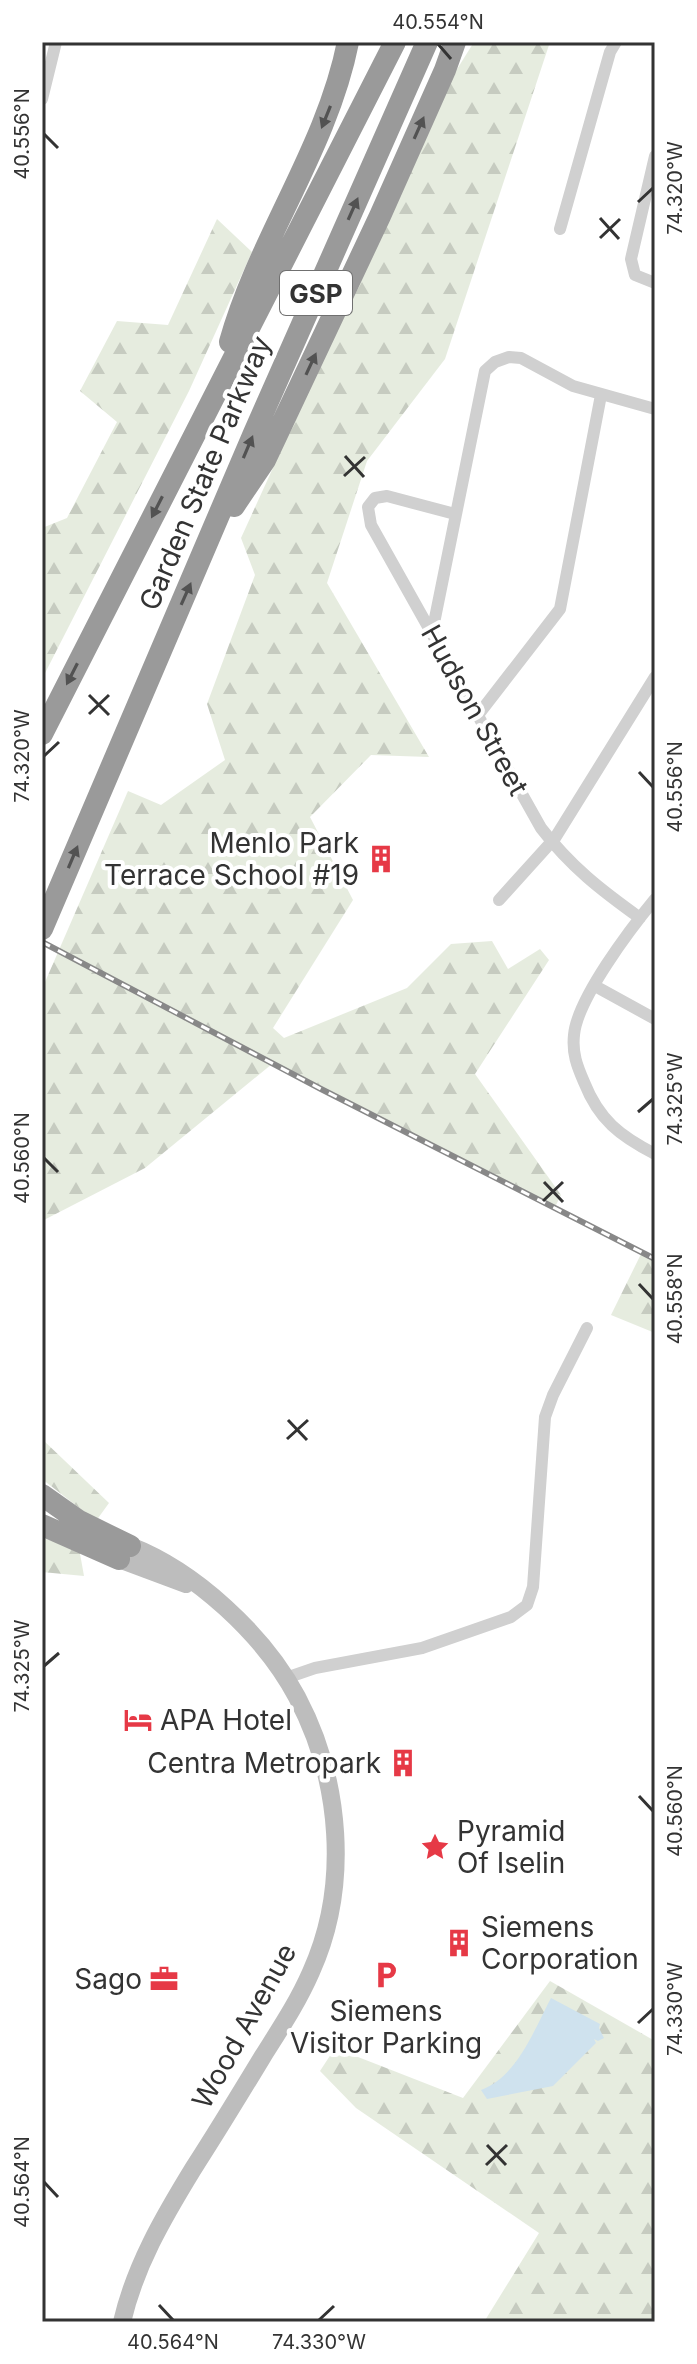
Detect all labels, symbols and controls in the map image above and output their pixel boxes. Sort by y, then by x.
text: 40.554°N [392,10,484,34]
text: 40.556°N [10,88,34,180]
one-way arrow [319,105,332,129]
one-way arrow [412,116,426,140]
text: 74.320°W [663,141,687,235]
one-way arrow [346,197,359,220]
road number: GSP [280,271,352,315]
street label: Garden State Parkway [132,331,278,615]
one-way arrow [304,353,318,376]
one-way arrow [242,435,255,459]
one-way arrow [150,495,163,518]
one-way arrow [179,582,192,606]
street label: Hudson Street [414,619,536,801]
one-way arrow [65,662,78,685]
text: 74.320°W [10,709,34,803]
text: 40.556°N [663,741,687,833]
place label: Menlo Park Terrace School #19 [104,826,359,892]
building icon: Menlo Park Terrace School #19 [366,844,396,874]
one-way arrow [66,845,79,869]
text: 74.325°W [663,1052,687,1146]
text: 40.560°N [10,1112,34,1204]
text: 40.558°N [663,1253,687,1345]
text: 74.325°W [10,1619,34,1713]
place label: APA Hotel [160,1703,292,1737]
hotel icon: APA Hotel [123,1705,153,1735]
place label: Centra Metropark [147,1746,381,1780]
building icon: Centra Metropark [388,1748,418,1778]
text: 40.560°N [663,1765,687,1857]
place label: Pyramid Of Iselin [457,1814,565,1880]
place icon: Pyramid Of Iselin [420,1832,450,1862]
place label: Siemens Corporation [481,1910,639,1976]
building icon: Siemens Corporation [444,1928,474,1958]
street label: Wood Avenue [185,1938,303,2114]
parking icon: Siemens Visitor Parking [371,1960,401,1990]
place label: Sago [74,1962,142,1996]
text: 74.330°W [663,1962,687,2056]
office icon: Sago [149,1964,179,1994]
place label: Siemens Visitor Parking [290,1994,482,2060]
text: 40.564°N [10,2136,34,2228]
text: 40.564°N [127,2330,219,2354]
text: 74.330°W [272,2330,366,2354]

